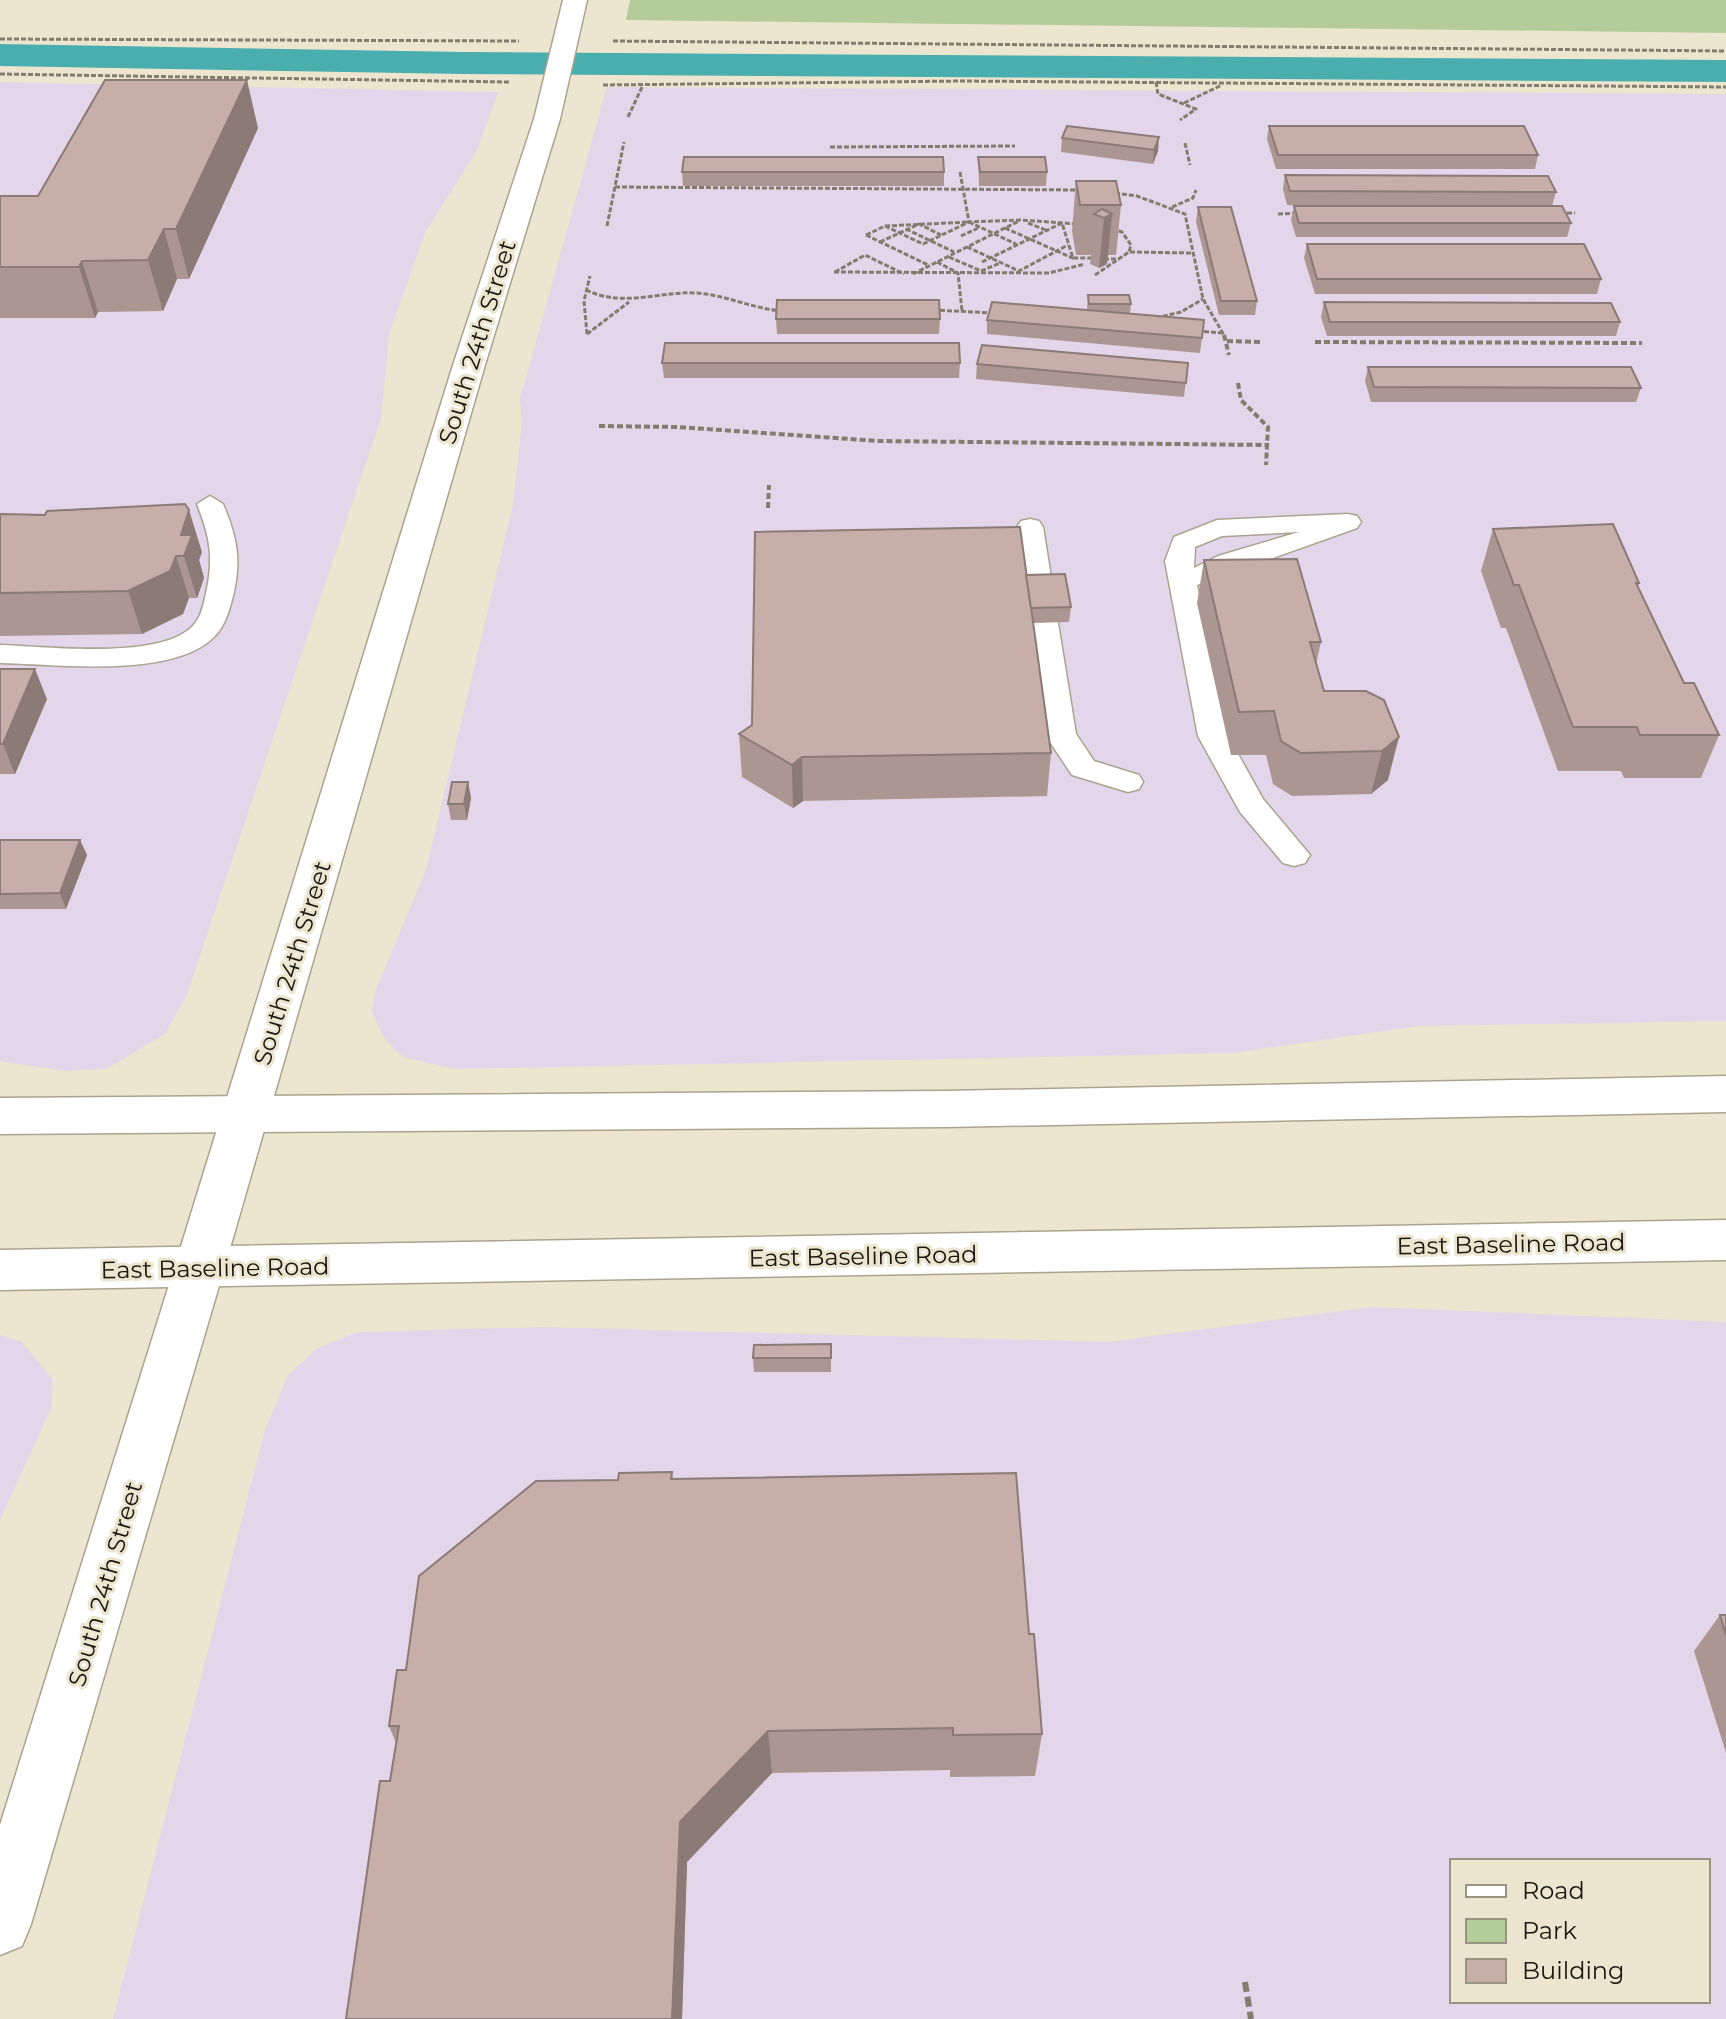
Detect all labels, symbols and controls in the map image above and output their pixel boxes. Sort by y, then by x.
street label: South 24th Street [432,236,522,448]
street label: South 24th Street [247,857,337,1069]
street label: East Baseline Road [1396,1228,1626,1260]
street label: East Baseline Road [748,1240,978,1272]
street label: East Baseline Road [100,1252,330,1284]
street label: South 24th Street [62,1478,148,1690]
legend [1450,1859,1710,2003]
text: Road [1522,1876,1585,1905]
text: Park [1522,1916,1577,1945]
text: Building [1522,1956,1625,1985]

